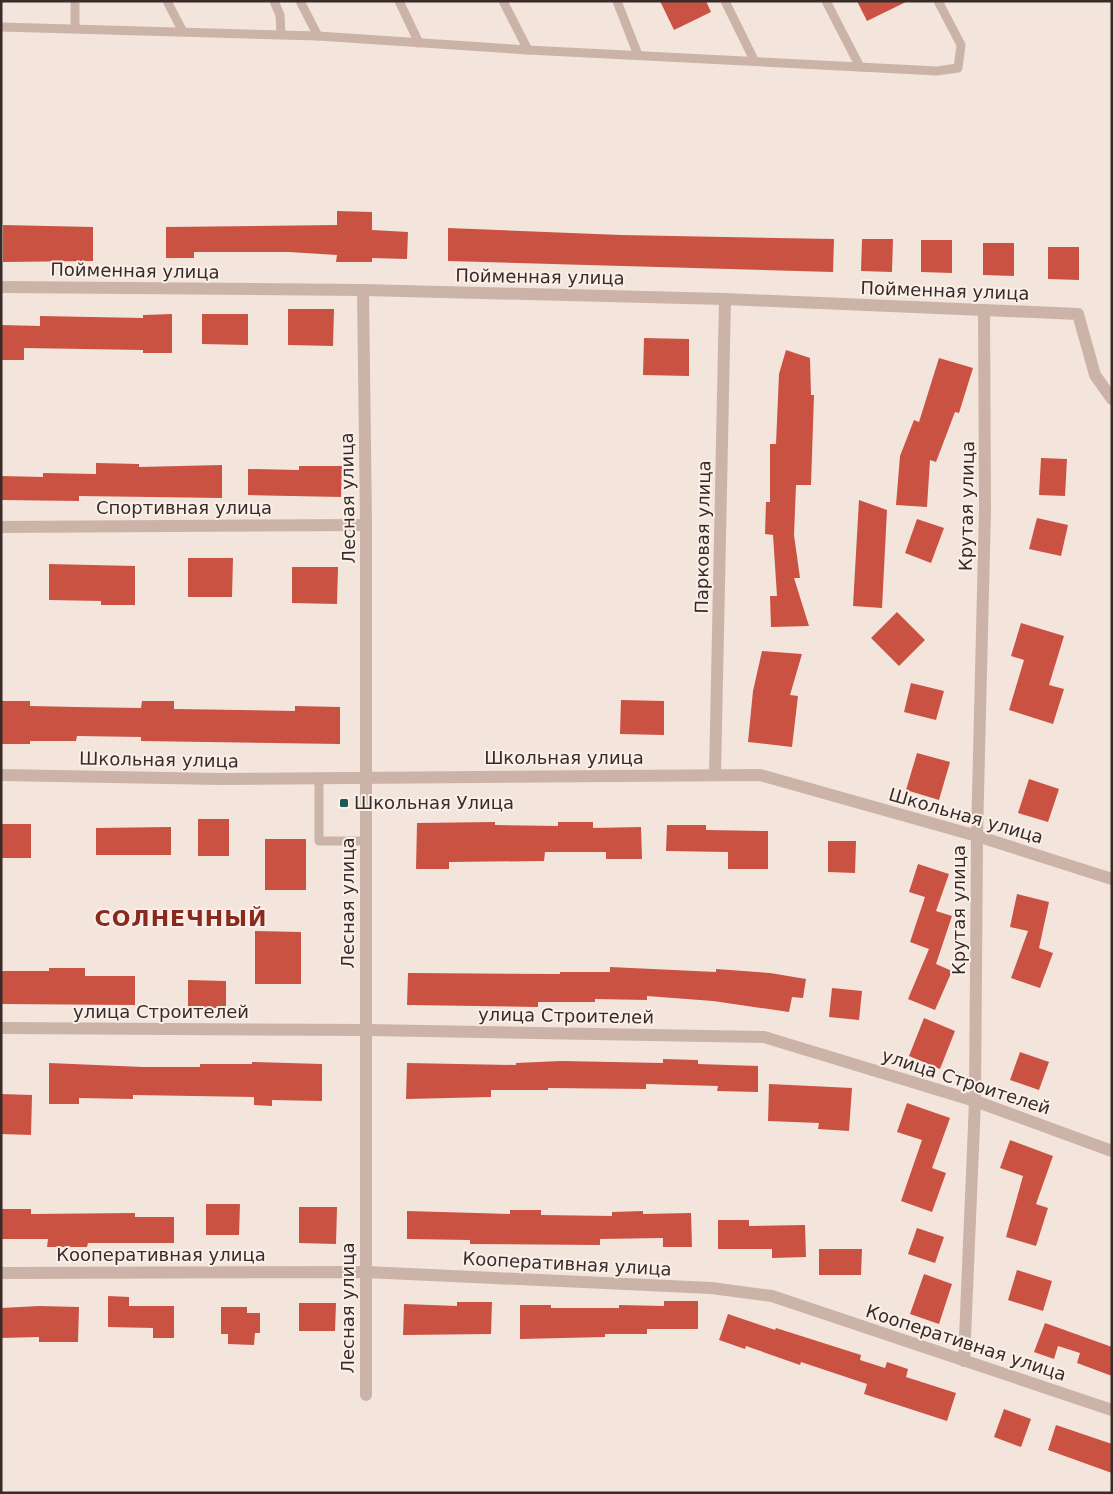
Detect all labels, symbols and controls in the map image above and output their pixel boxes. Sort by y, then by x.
street label: Пойменная улица [50,259,220,282]
street label: Пойменная улица [455,265,625,288]
street label: Пойменная улица [860,277,1030,304]
street label: Лесная улица [336,432,359,564]
street label: Крутая улица [955,441,978,571]
street label: Парковая улица [691,460,714,614]
street label: Спортивная улица [96,497,272,518]
street label: Школьная улица [484,747,644,768]
street label: Школьная улица [79,748,239,771]
street label: Школьная улица [886,783,1046,848]
place label: Школьная Улица [354,792,514,813]
marker: Школьная Улица [338,797,350,809]
street label: Лесная улица [337,838,358,969]
street label: Крутая улица [948,845,969,975]
district label: СОЛНЕЧНЫЙ [95,906,267,931]
street label: улица Строителей [73,1001,249,1022]
street label: улица Строителей [478,1003,654,1028]
street label: улица Строителей [879,1044,1053,1119]
street label: Лесная улица [337,1243,358,1374]
street label: Кооперативная улица [56,1244,266,1265]
street label: Кооперативная улица [462,1248,672,1279]
street label: Кооперативная улица [863,1300,1069,1385]

